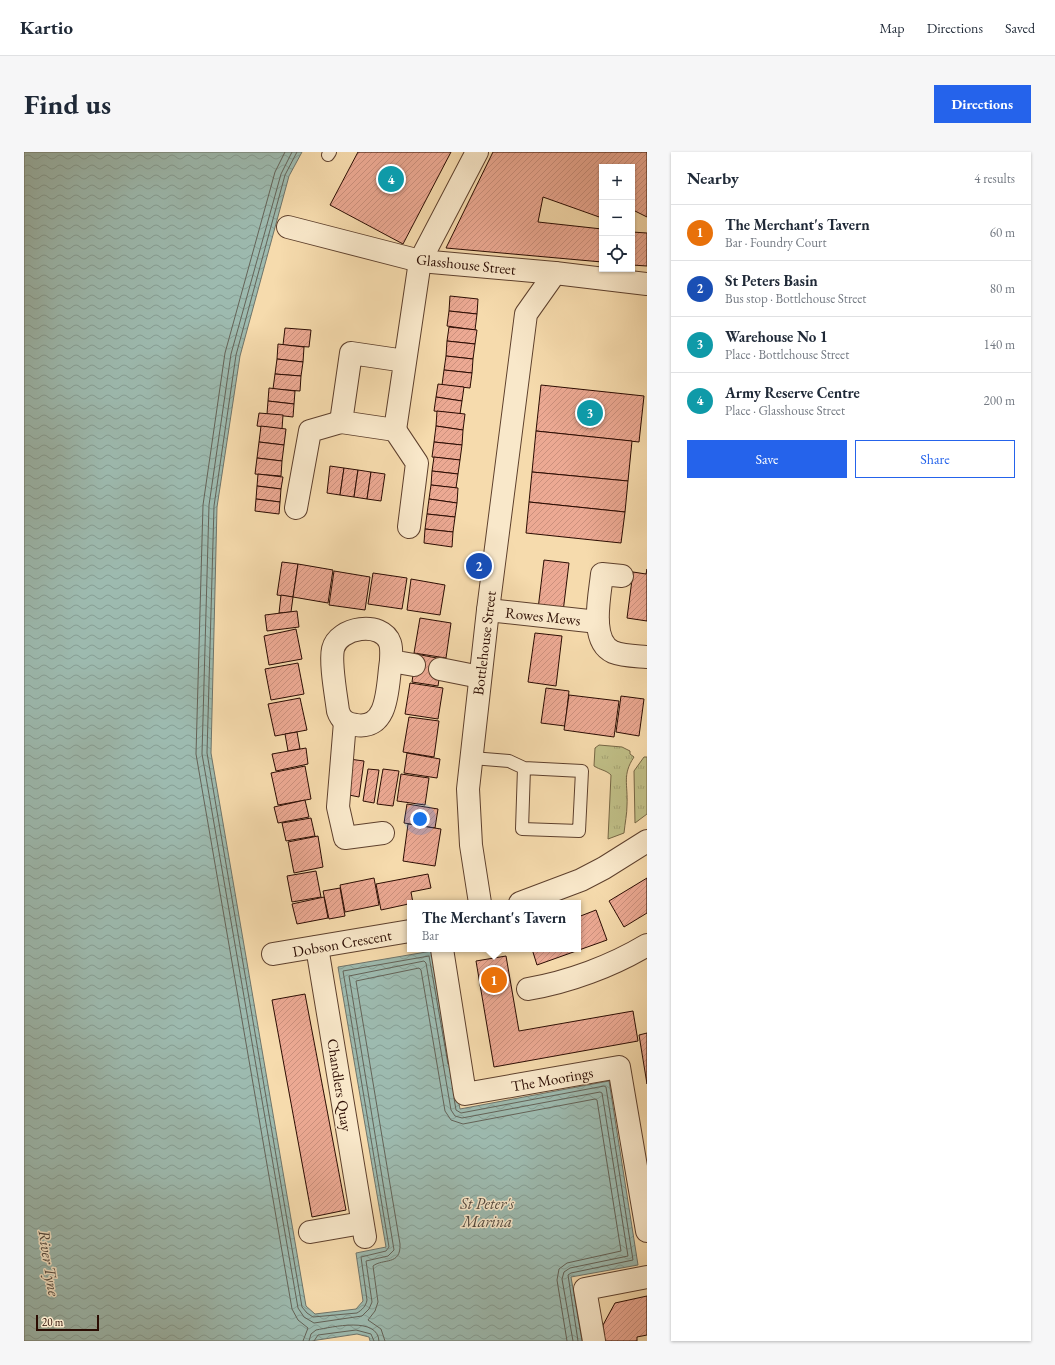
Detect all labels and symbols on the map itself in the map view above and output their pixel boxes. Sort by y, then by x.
pin: 4 [378,164,404,194]
street label: Glasshouse Street [415,249,517,279]
pin: 3 [577,398,603,428]
pin: 2 [466,551,492,581]
street label: Bottlehouse Street [468,590,500,696]
street label: Rowes Mews [504,603,582,629]
your location [410,809,430,829]
street label: Dobson Crescent [291,925,393,961]
pin: 1 [481,965,507,995]
street label: Chandlers Quay [323,1037,357,1133]
street label: The Moorings [510,1062,595,1096]
water label: St Peter's Marina [459,1193,514,1232]
water label: River Tyne [33,1229,65,1298]
scale bar [36,1313,99,1332]

